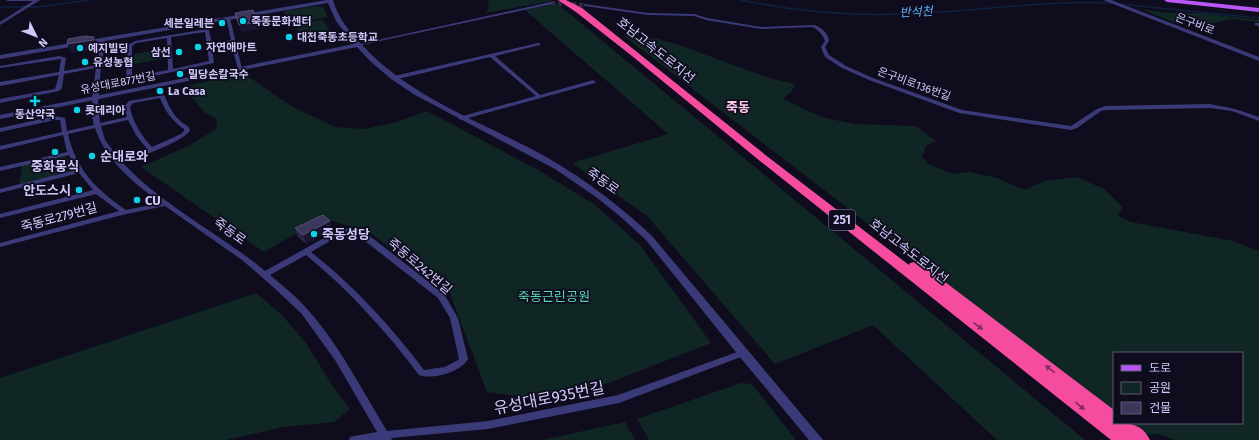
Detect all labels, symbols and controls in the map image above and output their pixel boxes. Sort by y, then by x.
water label: 반석천 [899,4,935,20]
street label: 은구비로 [1174,11,1216,37]
street label: 호남고속도로지선 [614,14,698,86]
place label: 죽동문화센터 [251,15,312,28]
north arrow [16,16,56,56]
marker: 죽동문화센터 [238,16,248,26]
place label: 세븐일레븐 [163,17,214,30]
marker: 세븐일레븐 [217,18,227,28]
place label: 대전죽동초등학교 [297,31,378,44]
marker: 대전죽동초등학교 [284,32,294,42]
text: N [36,35,50,50]
place label: 자연애마트 [206,41,257,54]
place label: 예지빌딩 [88,42,128,55]
marker: 자연애마트 [193,42,203,52]
marker: 예지빌딩 [75,43,85,53]
place label: 삼선 [151,46,171,59]
marker: 삼선 [174,47,184,57]
place label: 유성농협 [93,56,133,69]
marker: 유성농협 [80,57,90,67]
street label: 은구비로136번길 [876,65,952,103]
place label: 밀당손칼국수 [188,68,249,81]
street label: 유성대로877번길 [79,69,157,97]
marker: 밀당손칼국수 [175,69,185,79]
place label: La Casa [168,85,206,98]
marker: La Casa [155,86,165,96]
marker: 동산약국 [30,96,40,106]
district label: 죽동 [726,100,750,115]
place label: 롯데리아 [85,104,125,117]
marker: 롯데리아 [72,105,82,115]
place label: 동산약국 [15,108,55,121]
marker: 중화몽식 [50,147,60,157]
place label: 순대로와 [100,149,148,164]
marker: 순대로와 [87,151,97,161]
place label: 중화몽식 [31,159,79,174]
street label: 죽동로 [584,165,622,197]
place label: 안도스시 [23,183,71,198]
marker: 안도스시 [74,185,84,195]
place label: CU [145,193,161,208]
marker: CU [132,195,142,205]
street label: 죽동로279번길 [19,200,99,234]
road number: 251 [829,210,855,230]
street label: 죽동로 [211,214,249,248]
street label: 호남고속도로지선 [867,216,951,286]
place label: 죽동성당 [322,227,370,242]
marker: 죽동성당 [309,229,319,239]
street label: 죽동로242번길 [385,235,455,297]
park label: 죽동근린공원 [518,289,590,304]
one-way arrow [973,321,984,330]
legend [1113,352,1243,424]
text: 도로 [1149,361,1171,375]
one-way arrow [1045,365,1056,373]
street label: 유성대로935번길 [492,378,606,418]
text: 공원 [1149,381,1171,395]
one-way arrow [1075,401,1086,410]
text: 건물 [1149,401,1171,415]

